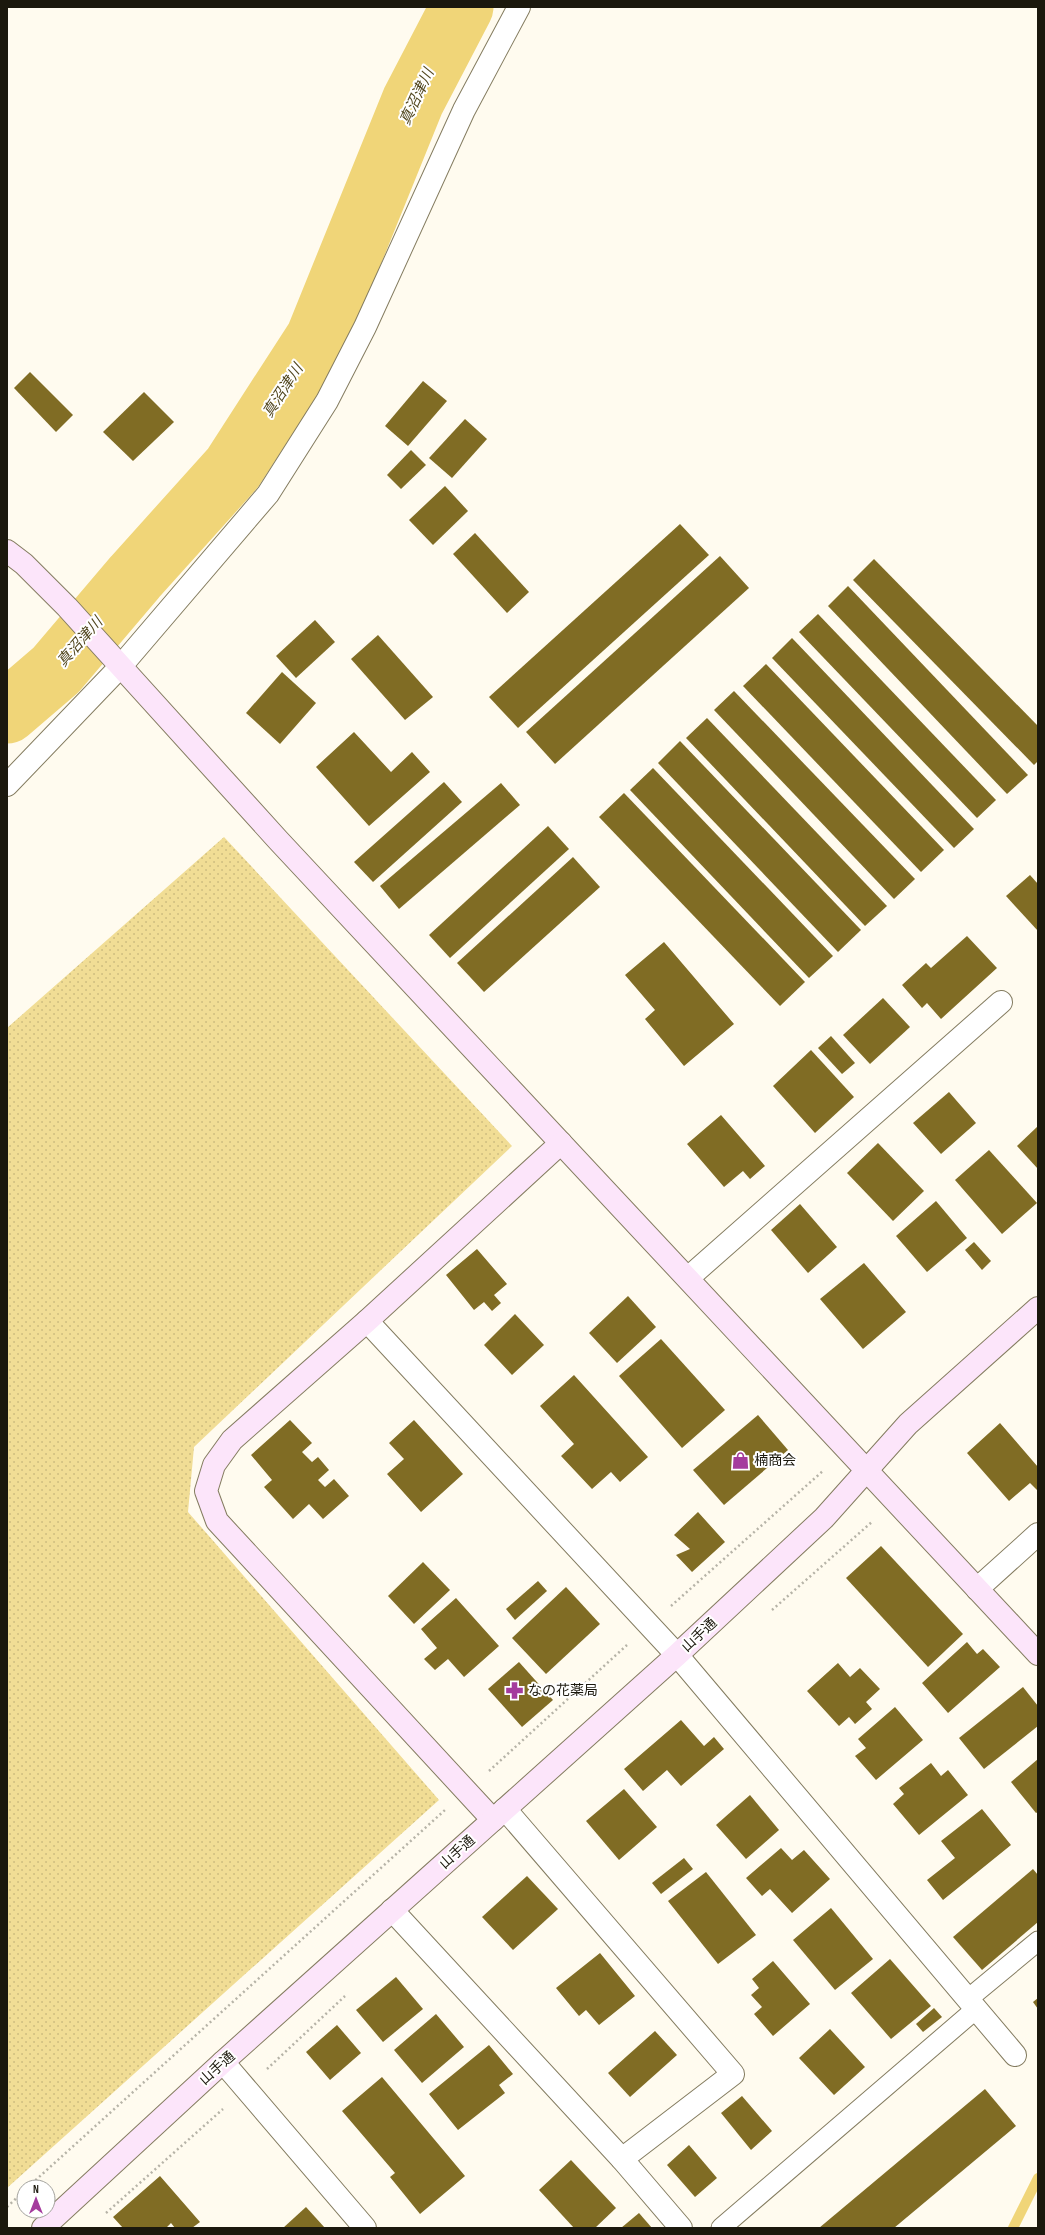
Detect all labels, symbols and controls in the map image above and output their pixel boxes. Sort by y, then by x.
water label: 真沼津川 [396,64,439,128]
water label: 真沼津川 [259,359,308,421]
water label: 真沼津川 [53,612,108,671]
shop icon: 楠商会 [731,1450,751,1470]
place label: 楠商会 [754,1452,796,1469]
street label: 山手通 [678,1614,720,1656]
pharmacy icon: なの花薬局 [505,1680,525,1700]
place label: なの花薬局 [528,1682,598,1699]
street label: 山手通 [436,1832,478,1872]
street label: 山手通 [196,2048,238,2088]
north arrow [16,2179,56,2219]
text: N [33,2183,39,2196]

